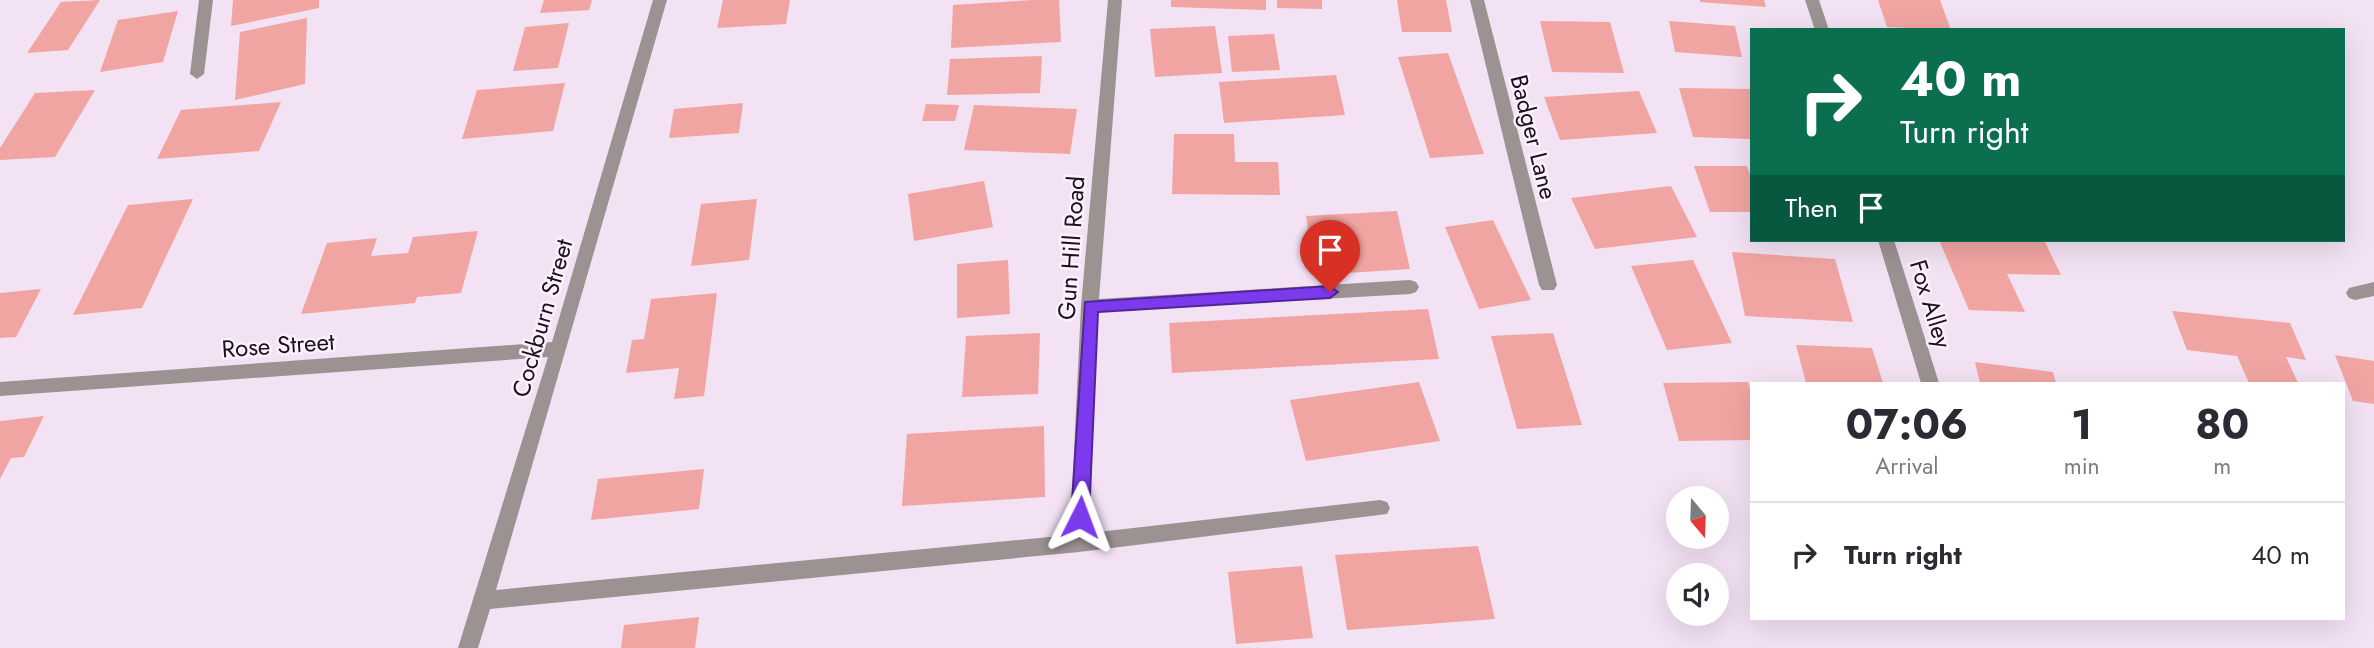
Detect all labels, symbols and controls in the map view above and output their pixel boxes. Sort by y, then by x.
text: 40 m [1900,44,2022,114]
icon: right [1785,56,1876,147]
street label: Badger Lane [1502,71,1566,203]
text: Turn right [1900,109,2029,155]
street label: Gun Hill Road [1049,175,1093,321]
text: Then [1785,189,1838,227]
icon: arrive [1852,189,1890,227]
pin [1300,220,1360,292]
icon: arrive [1311,231,1349,269]
street label: Cockburn Street [503,235,581,401]
street label: Fox Alley [1901,255,1961,353]
street label: Rose Street [220,324,336,366]
text: 07:06 [1846,394,1968,455]
text: 1 [2071,394,2092,455]
text: 80 [2195,394,2249,455]
text: Arrival [1875,449,1939,483]
text: min [2064,449,2100,483]
text: m [2213,449,2231,483]
position arrow [1043,480,1117,554]
north arrow [1666,486,1729,550]
map controls [1666,486,1729,626]
icon: right [1785,536,1823,574]
text: Turn right [1844,536,1962,574]
text: 40 m [2251,536,2310,574]
button: sound [1666,563,1729,626]

